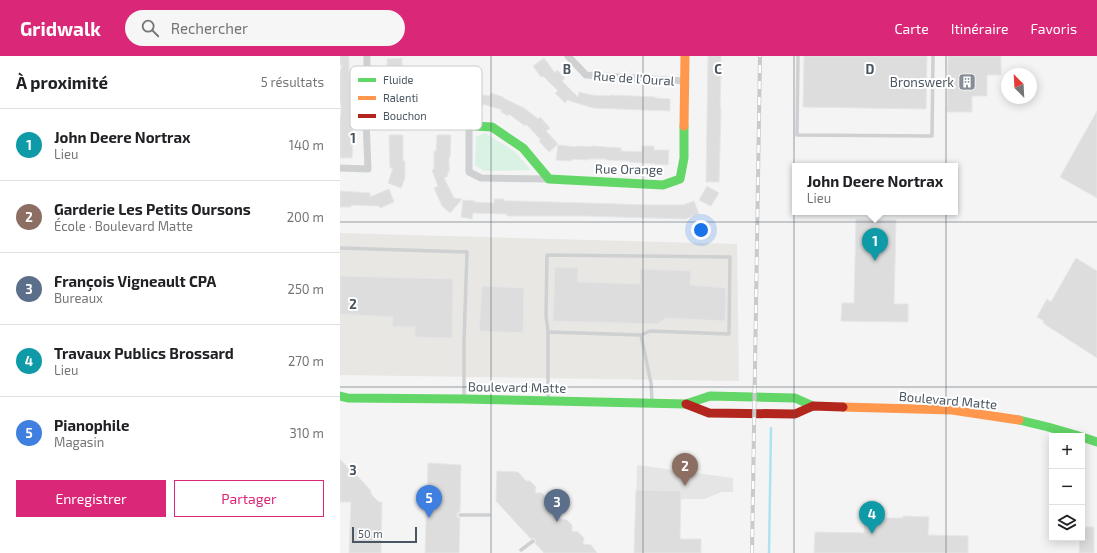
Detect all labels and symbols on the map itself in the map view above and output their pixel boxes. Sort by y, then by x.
text: B [563,61,571,77]
text: C [714,61,722,77]
text: D [866,61,875,77]
legend [350,66,482,130]
street label: Rue de l'Oural [593,67,675,89]
north arrow [1001,68,1037,104]
building icon: Bronswerk [957,72,977,92]
text: Fluide [383,73,413,86]
place label: Bronswerk [890,74,954,90]
text: Ralenti [383,91,418,104]
text: Bouchon [383,109,427,122]
text: 1 [350,130,356,146]
street label: Rue Orange [595,160,663,178]
your location [691,220,711,240]
pin: 1 [862,228,888,261]
text: 2 [349,296,357,312]
street label: Boulevard Matte [468,378,566,396]
street label: Boulevard Matte [898,388,998,412]
pin: 2 [672,453,698,486]
text: 3 [349,462,357,478]
pin: 5 [416,485,442,518]
pin: 3 [544,489,570,522]
pin: 4 [859,501,885,534]
scale bar [352,525,417,544]

